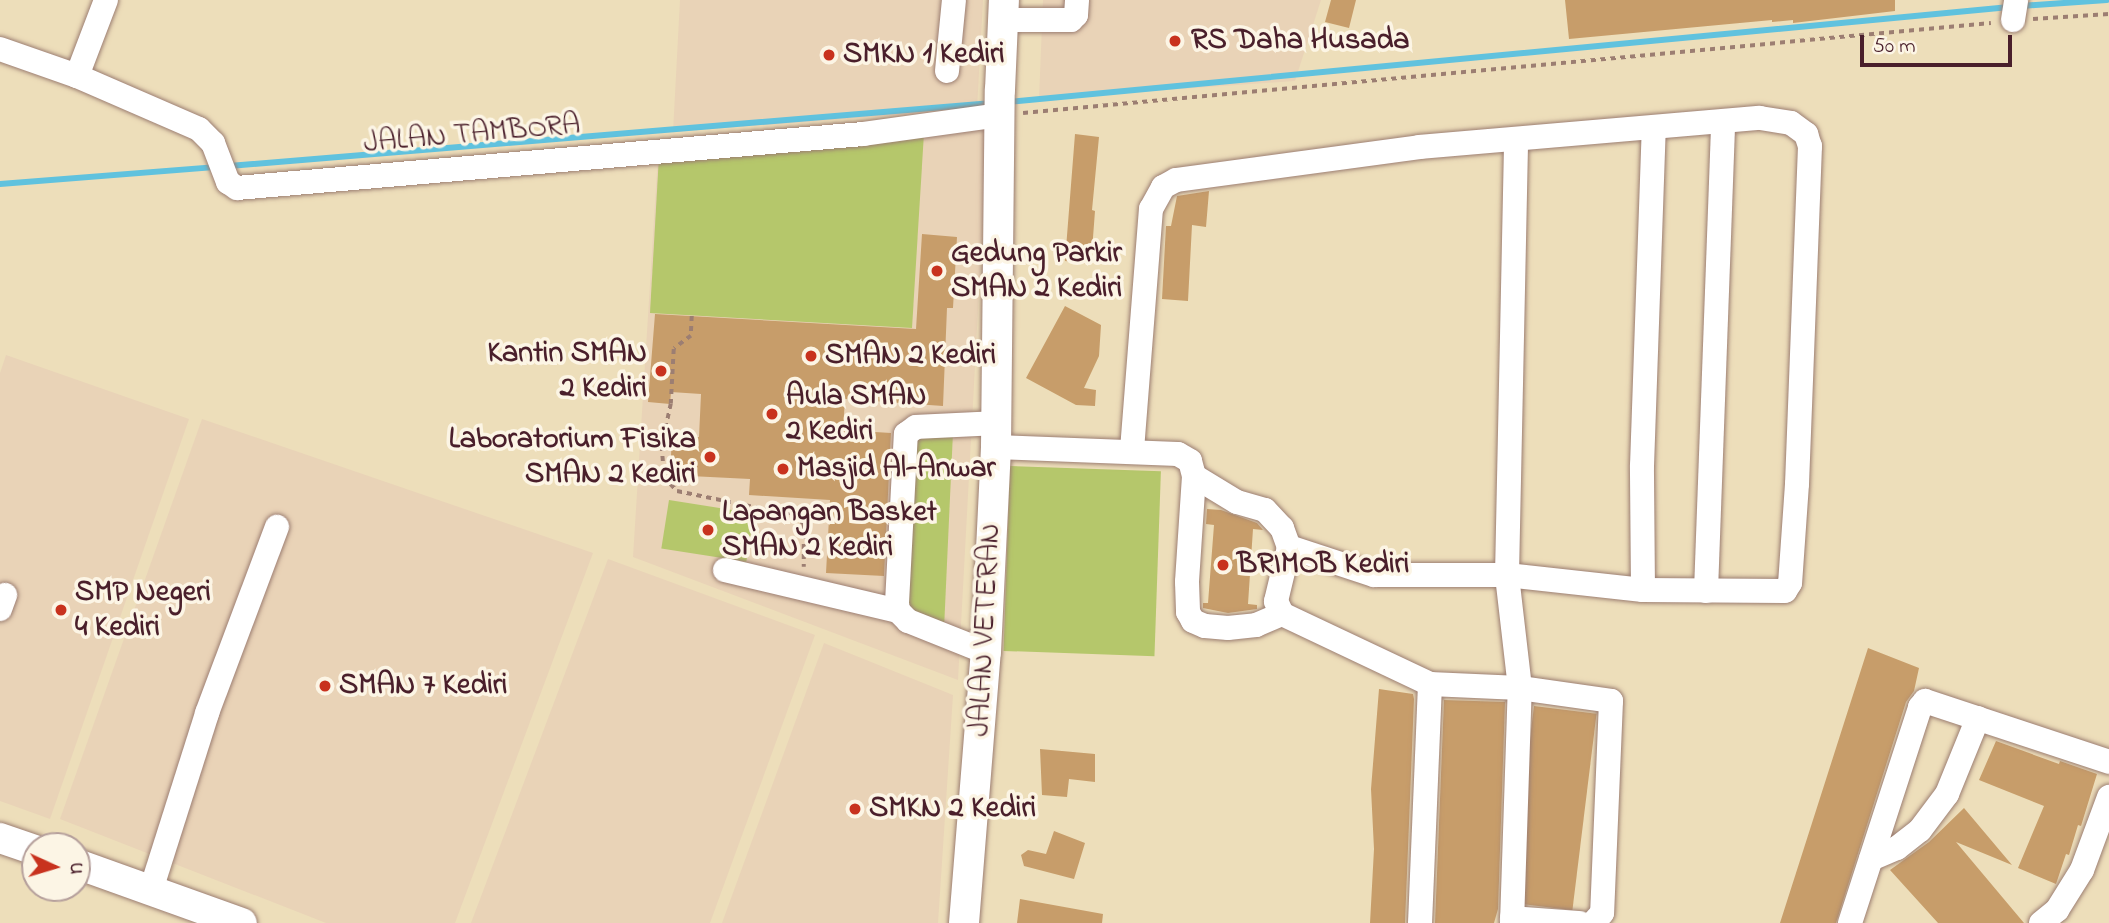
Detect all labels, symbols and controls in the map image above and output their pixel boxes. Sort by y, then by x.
scale bar [1864,21,2016,65]
place label: RS Daha Husada [1191,23,1410,59]
marker: RS Daha Husada [1165,31,1185,51]
text: 50 m [1873,32,1916,62]
place label: SMKN 1 Kediri [843,37,1005,73]
marker: SMKN 1 Kediri [821,47,837,63]
street label: JALAN TAMBORA [362,108,582,162]
place label: Gedung Parkir SMAN 2 Kediri [951,236,1122,306]
marker: Gedung Parkir SMAN 2 Kediri [929,263,945,279]
place label: Kantin SMAN 2 Kediri [487,336,647,406]
place label: SMAN 2 Kediri [825,338,996,374]
marker: SMAN 2 Kediri [803,348,819,364]
marker: Kantin SMAN 2 Kediri [653,363,669,379]
place label: Aula SMAN 2 Kediri [786,379,926,449]
marker: Aula SMAN 2 Kediri [764,406,780,422]
place label: Laboratorium Fisika SMAN 2 Kediri [449,422,696,492]
marker: Laboratorium Fisika SMAN 2 Kediri [702,449,718,465]
place label: Masjid Al-Anwar [797,451,996,487]
marker: Masjid Al-Anwar [775,461,791,477]
place label: Lapangan Basket SMAN 2 Kediri [722,495,937,566]
marker: Lapangan Basket SMAN 2 Kediri [700,522,716,538]
street label: JALAN VETERAN [962,522,1010,738]
place label: BRIMOB Kediri [1237,547,1409,583]
marker: BRIMOB Kediri [1215,557,1231,573]
place label: SMP Negeri 4 Kediri [75,575,211,646]
marker: SMP Negeri 4 Kediri [53,602,69,618]
place label: SMAN 7 Kediri [339,668,508,704]
marker: SMAN 7 Kediri [317,678,333,694]
place label: SMKN 2 Kediri [869,791,1036,827]
marker: SMKN 2 Kediri [847,801,863,817]
north arrow [21,832,91,902]
text: U [62,861,89,875]

